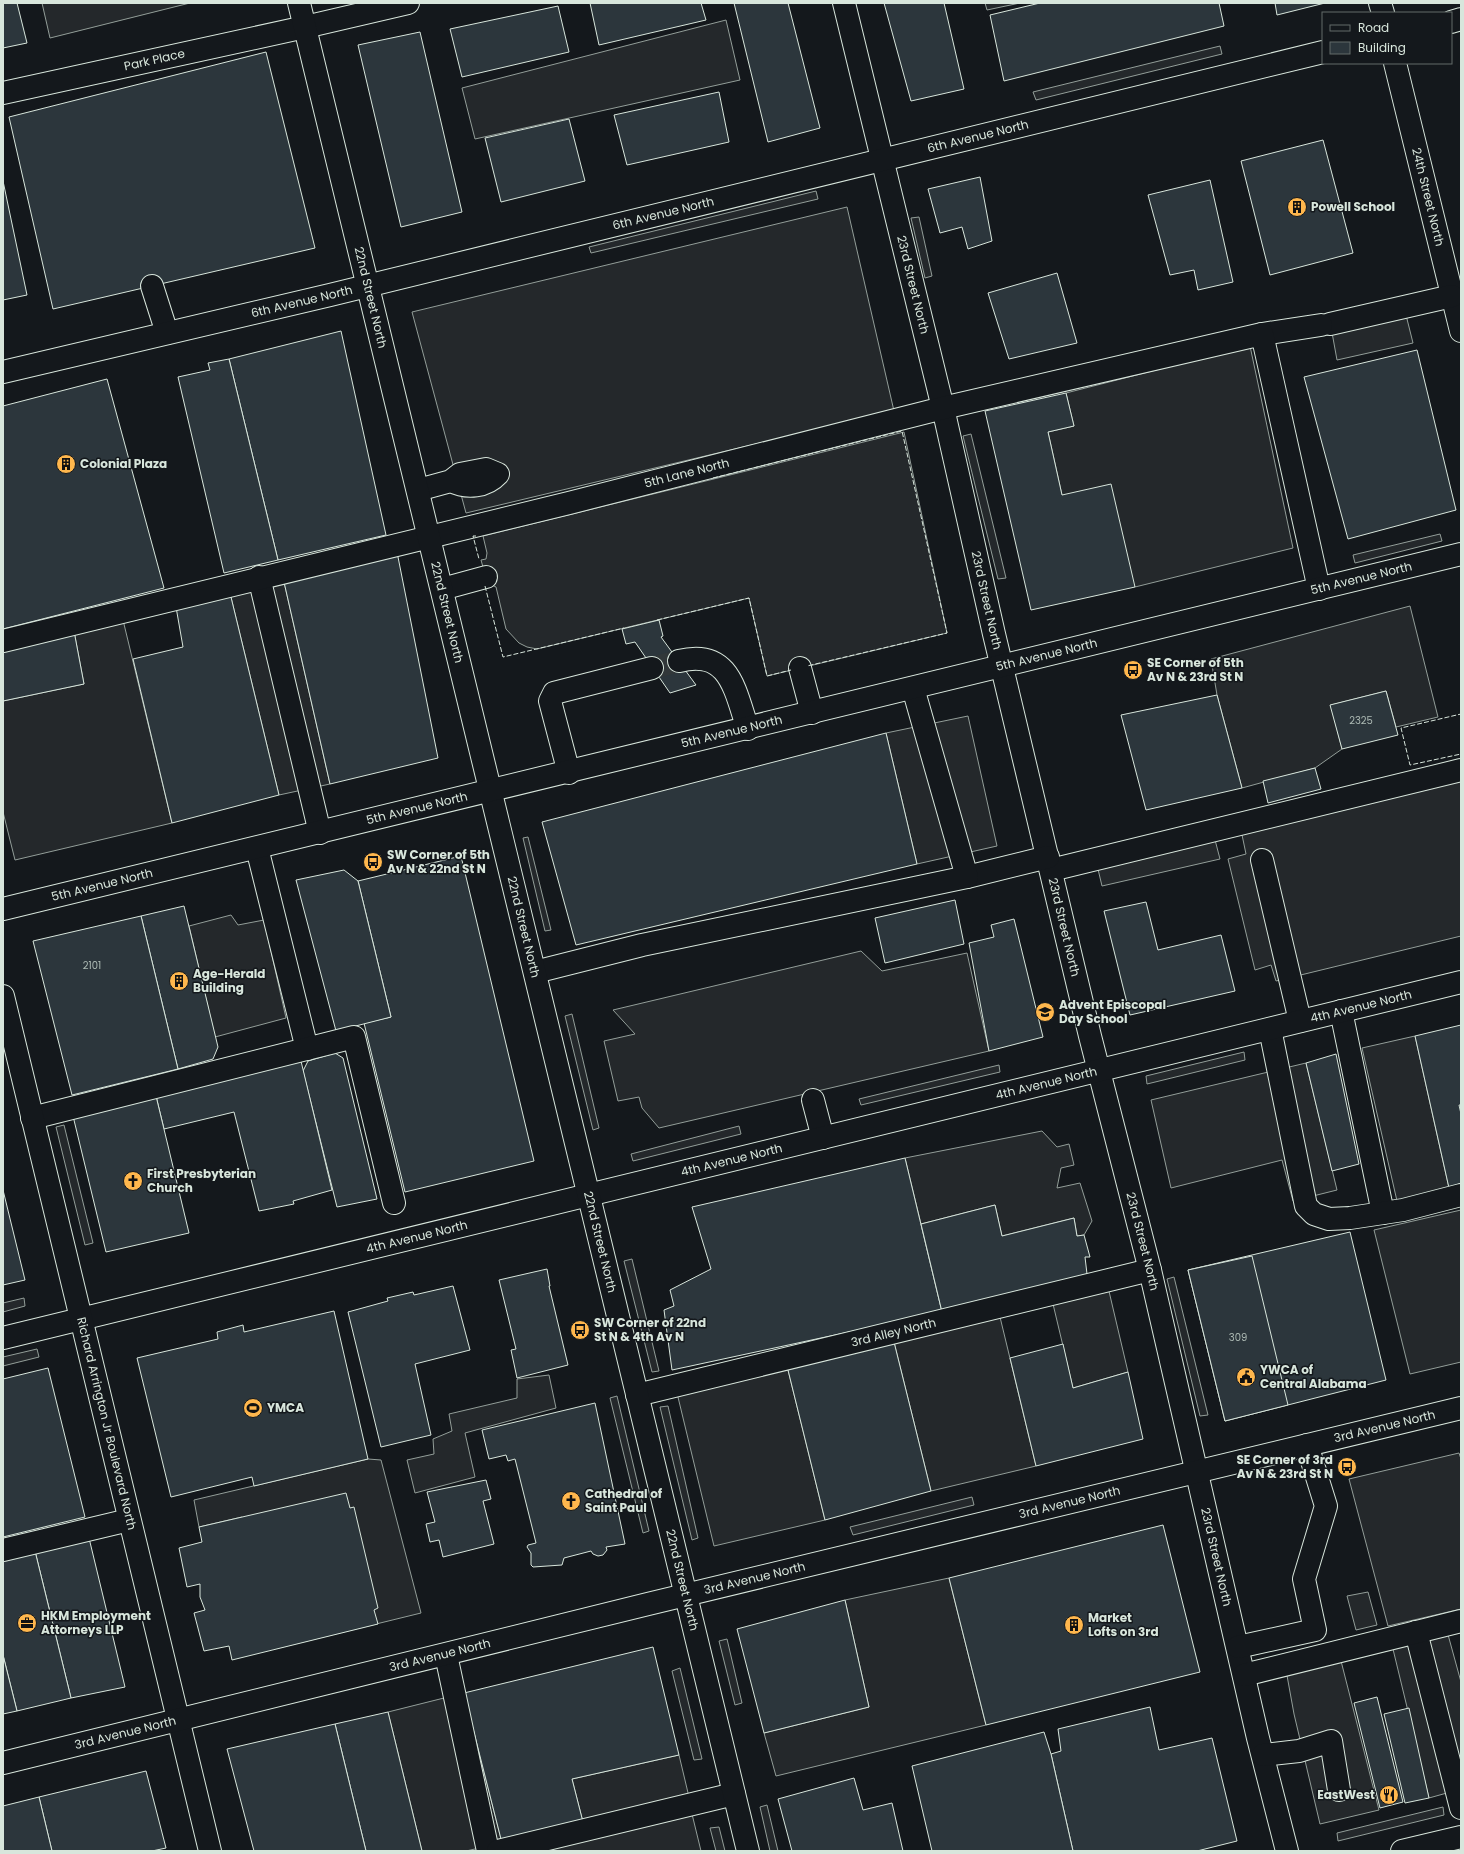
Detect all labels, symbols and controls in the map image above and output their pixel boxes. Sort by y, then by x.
legend [1322,12,1452,64]
text: Road [1358,19,1389,36]
text: Building [1358,39,1406,56]
street label: Park Place [122,45,186,74]
street label: 6th Avenue North [925,115,1030,157]
street label: 24th Street North [1408,146,1449,248]
street label: 6th Avenue North [611,192,716,234]
building icon: Powell School [1286,196,1308,218]
place label: Powell School [1311,198,1395,215]
street label: 23rd Street North [893,234,934,336]
street label: 22nd Street North [350,245,392,350]
street label: 6th Avenue North [249,281,354,321]
building icon: Colonial Plaza [55,453,77,475]
street label: 5th Lane North [642,454,731,492]
place label: Colonial Plaza [80,455,167,472]
street label: 23rd Street North [967,549,1006,651]
street label: 5th Avenue North [1309,557,1414,598]
street label: 22nd Street North [427,560,468,665]
street label: 5th Avenue North [994,634,1099,675]
place label: SE Corner of 5th Av N & 23rd St N [1147,654,1244,685]
bus stop icon: SE Corner of 5th Av N & 23rd St N [1122,659,1144,681]
street label: 5th Avenue North [679,711,784,752]
house number: 2325 [1349,713,1373,728]
street label: 5th Avenue North [364,787,469,828]
place label: SW Corner of 5th Av N & 22nd St N [387,846,490,877]
bus stop icon: SW Corner of 5th Av N & 22nd St N [362,851,384,873]
street label: 5th Avenue North [50,864,154,905]
street label: 22nd Street North [503,874,545,979]
street label: 23rd Street North [1045,876,1084,978]
house number: 2101 [83,958,101,973]
place label: Age-Herald Building [193,965,265,996]
building icon: Age-Herald Building [168,970,190,992]
street label: 4th Avenue North [1309,985,1413,1026]
place label: Advent Episcopal Day School [1059,996,1166,1027]
school or university icon: Advent Episcopal Day School [1034,1001,1056,1023]
street label: 4th Avenue North [994,1062,1099,1103]
street label: 4th Avenue North [679,1139,784,1180]
place label: First Presbyterian Church [147,1165,256,1196]
church icon: First Presbyterian Church [122,1170,144,1192]
street label: 22nd Street North [580,1189,621,1294]
street label: 23rd Street North [1122,1190,1163,1292]
street label: 4th Avenue North [364,1216,469,1257]
street label: 3rd Alley North [849,1313,938,1351]
place label: SW Corner of 22nd St N & 4th Av N [594,1314,706,1345]
street label: Richard Arrington Jr Boulevard North [73,1315,141,1532]
bus stop icon: SW Corner of 22nd St N & 4th Av N [569,1319,591,1341]
house number: 309 [1229,1330,1247,1345]
place label: YWCA of Central Alabama [1260,1361,1367,1392]
public building icon: YWCA of Central Alabama [1235,1366,1257,1388]
sports icon: YMCA [242,1397,264,1419]
place label: YMCA [267,1399,304,1416]
street label: 3rd Avenue North [1332,1405,1437,1446]
place label: SE Corner of 3rd Av N & 23rd St N [1236,1451,1333,1482]
bus stop icon: SE Corner of 3rd Av N & 23rd St N [1336,1456,1358,1478]
street label: 3rd Avenue North [1017,1481,1122,1522]
place label: Cathedral of Saint Paul [585,1485,663,1516]
church icon: Cathedral of Saint Paul [560,1490,582,1512]
street label: 23rd Street North [1197,1506,1236,1608]
street label: 22nd Street North [662,1528,703,1632]
street label: 3rd Avenue North [702,1557,807,1598]
place label: HKM Employment Attorneys LLP [41,1607,151,1638]
place label: Market Lofts on 3rd [1088,1609,1159,1640]
office icon: HKM Employment Attorneys LLP [16,1612,38,1634]
building icon: Market Lofts on 3rd [1063,1614,1085,1636]
street label: 3rd Avenue North [387,1634,492,1675]
street label: 3rd Avenue North [73,1712,178,1753]
restaurant icon: EastWest [1378,1784,1400,1806]
place label: EastWest [1317,1786,1375,1803]

